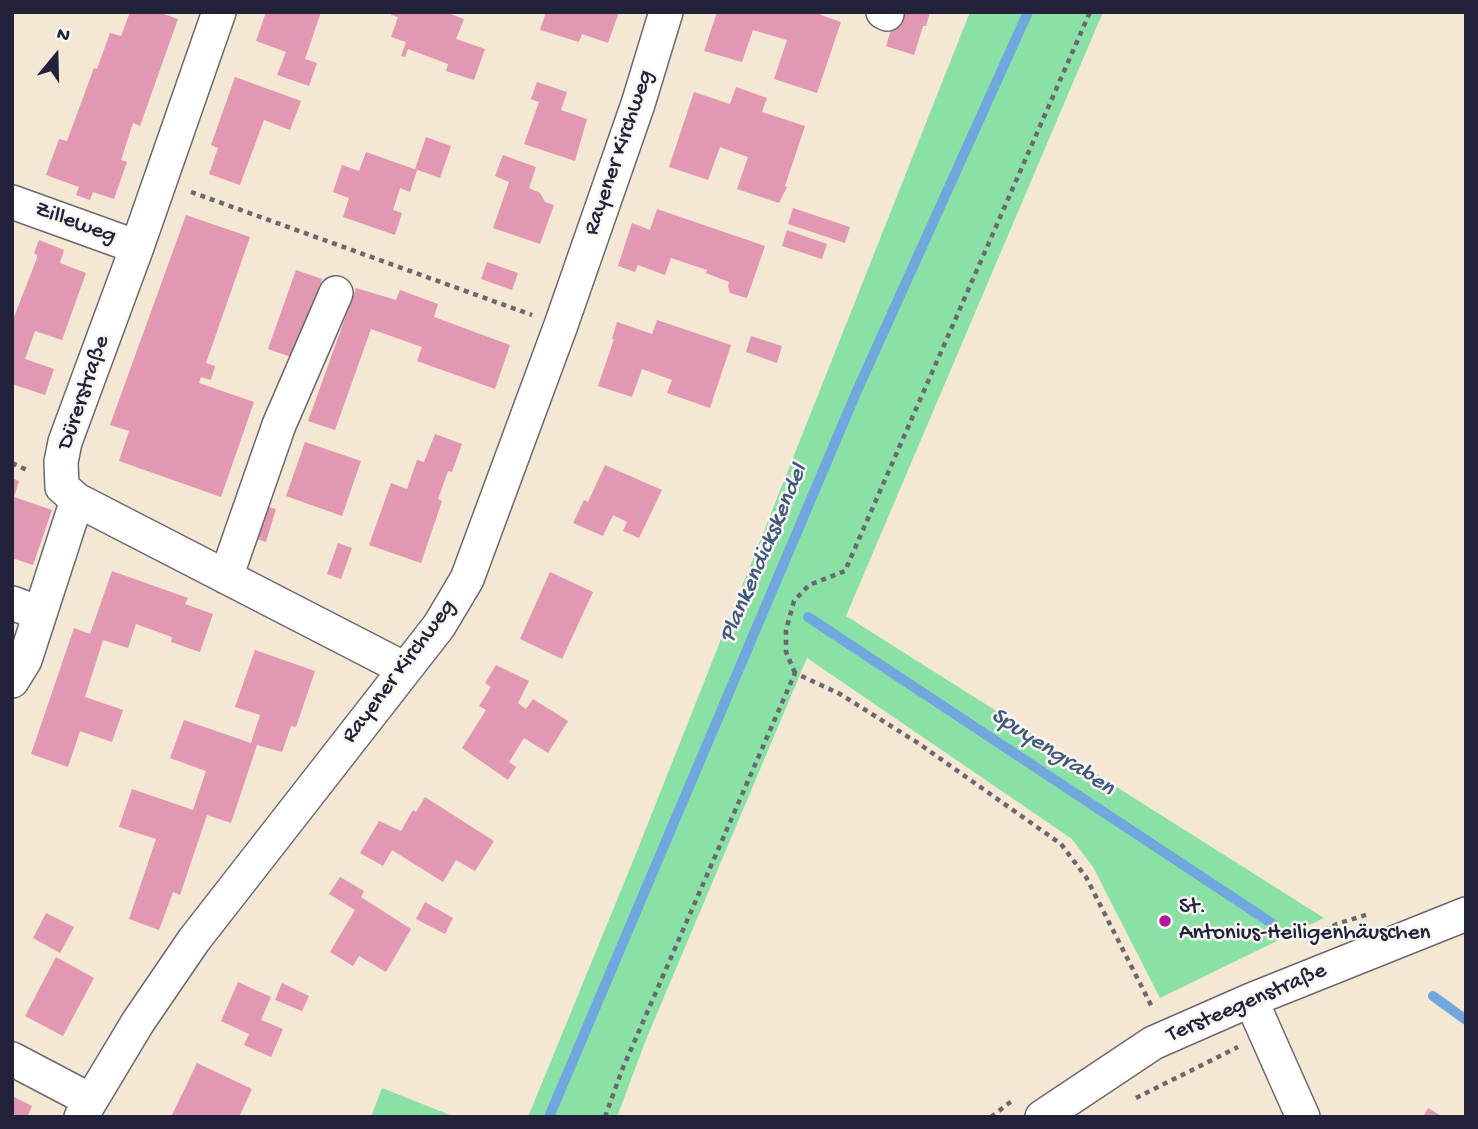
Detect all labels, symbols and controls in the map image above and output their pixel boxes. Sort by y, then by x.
north arrow [21,21,91,91]
text: N [53,23,73,49]
street label: Rayener Kirchweg [579,67,661,239]
street label: Zilleweg [31,197,119,251]
street label: Dürerstraße [53,332,117,454]
water label: Plankendickskendel [714,461,816,647]
street label: Rayener Kirchweg [337,595,463,749]
water label: Spuyengraben [985,702,1119,804]
place label: St. Antonius-Heiligenhäuschen [1179,894,1430,948]
marker: St. Antonius-Heiligenhäuschen [1157,913,1173,929]
street label: Tersteegenstraße [1163,958,1331,1050]

